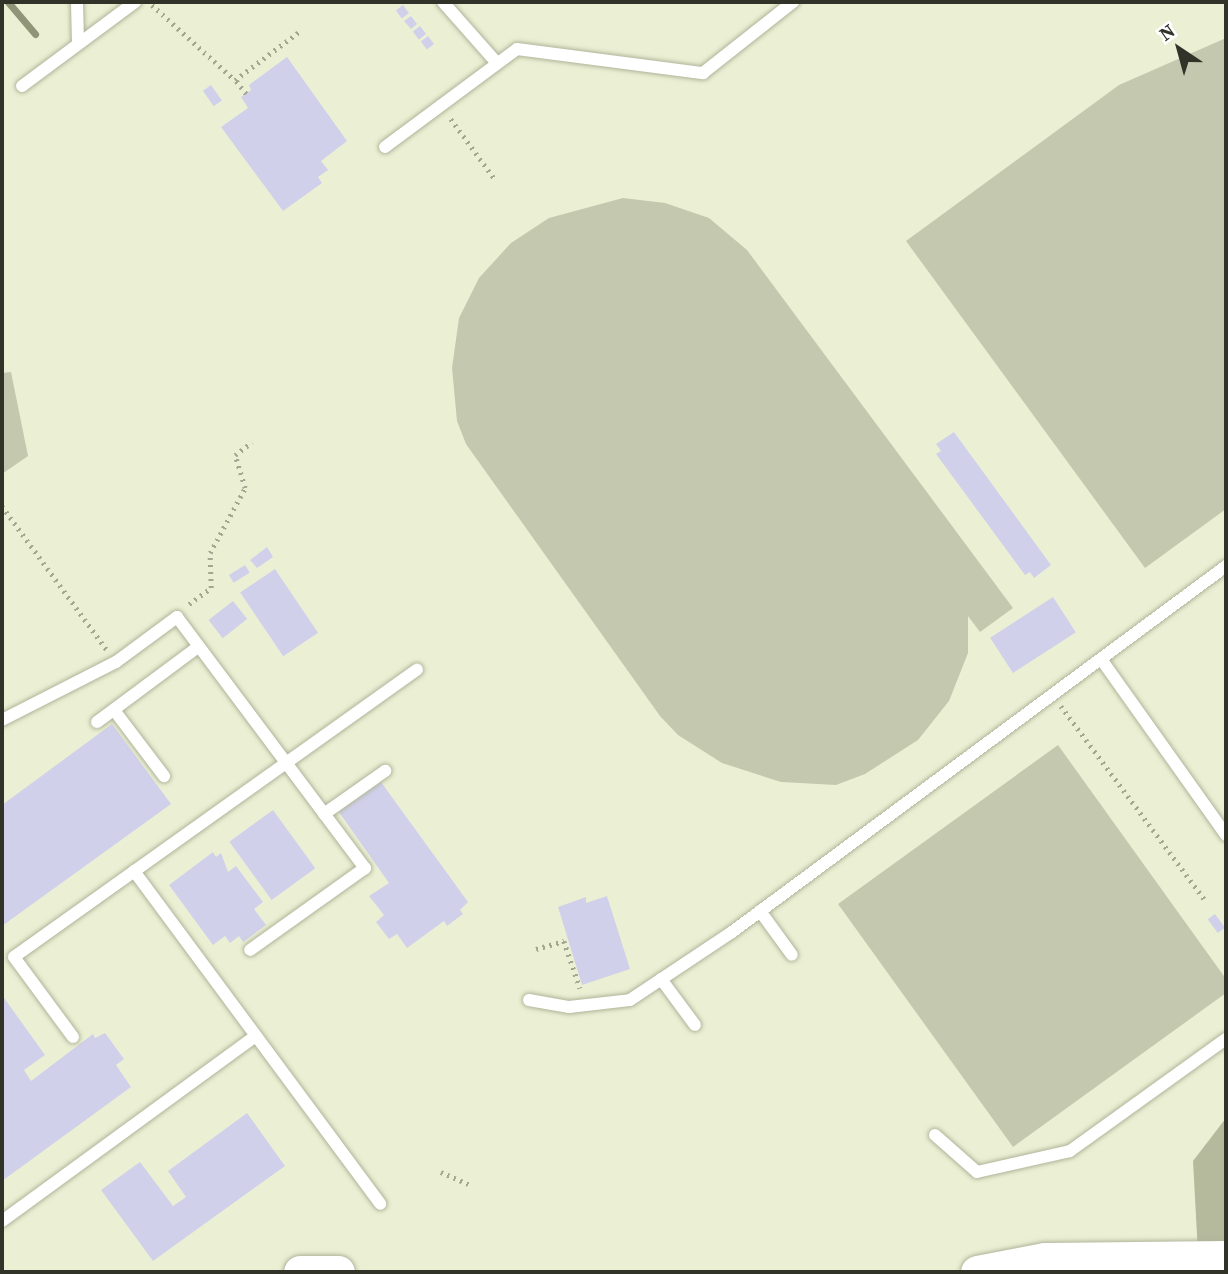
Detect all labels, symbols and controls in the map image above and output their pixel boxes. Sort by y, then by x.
north arrow [1144,14,1214,84]
text: N [1153,17,1180,47]

